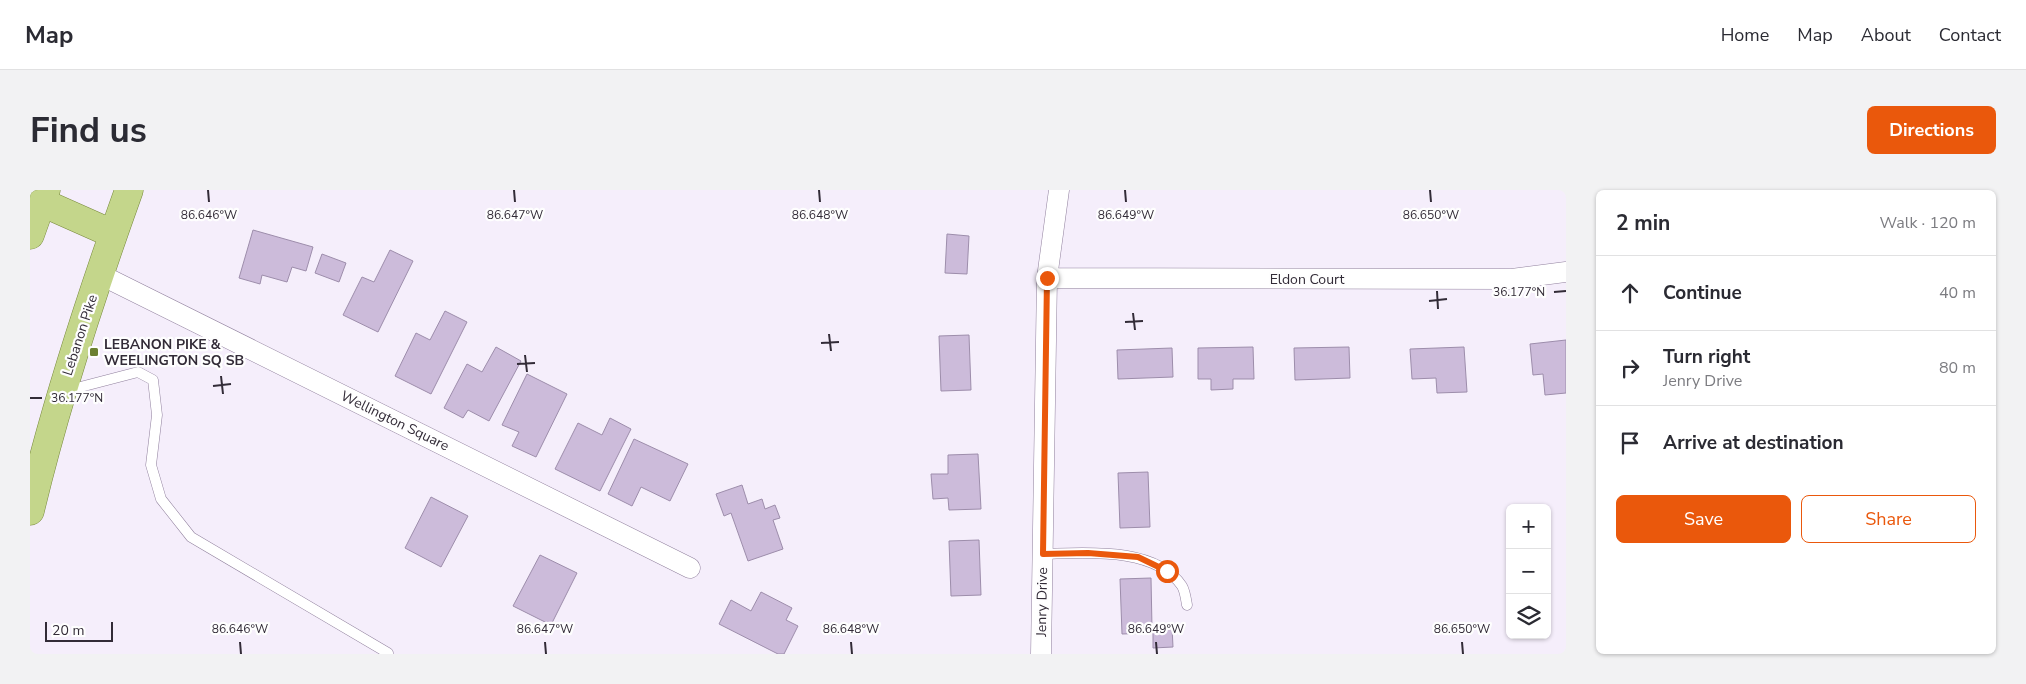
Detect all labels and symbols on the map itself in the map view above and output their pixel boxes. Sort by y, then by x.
text: 86.646°W [181,207,237,223]
text: 86.647°W [487,207,543,223]
text: 86.648°W [792,207,848,223]
text: 86.649°W [1098,207,1154,223]
text: 86.650°W [1403,207,1459,223]
route end [1036,267,1059,290]
street label: Eldon Court [1270,270,1344,289]
text: 36.177°N [1493,284,1545,300]
street label: Lebanon Pike [58,292,102,378]
place label: LEBANON PIKE & WEELINGTON SQ SB [104,335,244,370]
marker: LEBANON PIKE & WEELINGTON SQ SB [88,346,100,358]
street label: Wellington Square [338,387,452,455]
text: 36.177°N [51,390,103,406]
route start [1156,560,1179,583]
street label: Jenry Drive [1032,567,1052,638]
scale bar [45,619,112,642]
text: 86.646°W [212,621,268,637]
text: 86.647°W [517,621,573,637]
text: 86.648°W [823,621,879,637]
text: 86.649°W [1128,621,1184,637]
text: 86.650°W [1434,621,1490,637]

